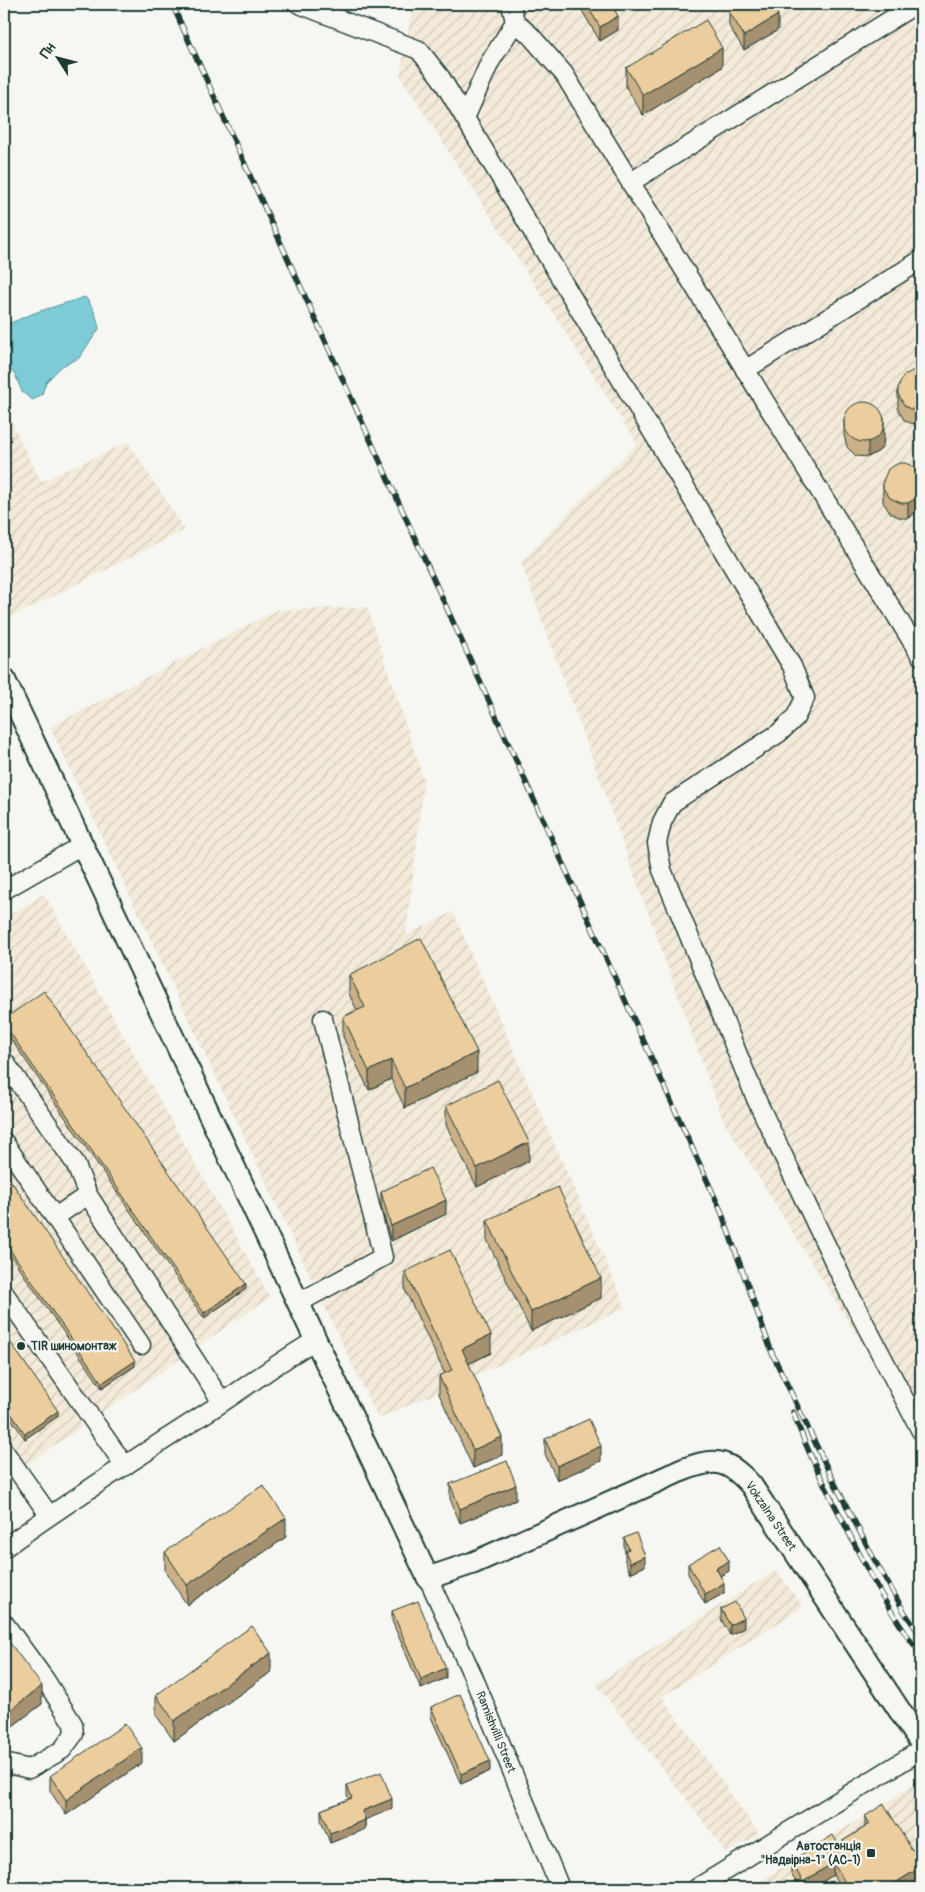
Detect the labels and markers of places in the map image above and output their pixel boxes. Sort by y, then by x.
place label: TIR шиномонтаж [30,1339,117,1354]
marker: TIR шиномонтаж [15,1340,27,1352]
place label: Автостанція "Надвірна-1" (АС-1) [760,1839,861,1868]
marker: Автостанція "Надвірна-1" (АС-1) [865,1847,877,1859]

